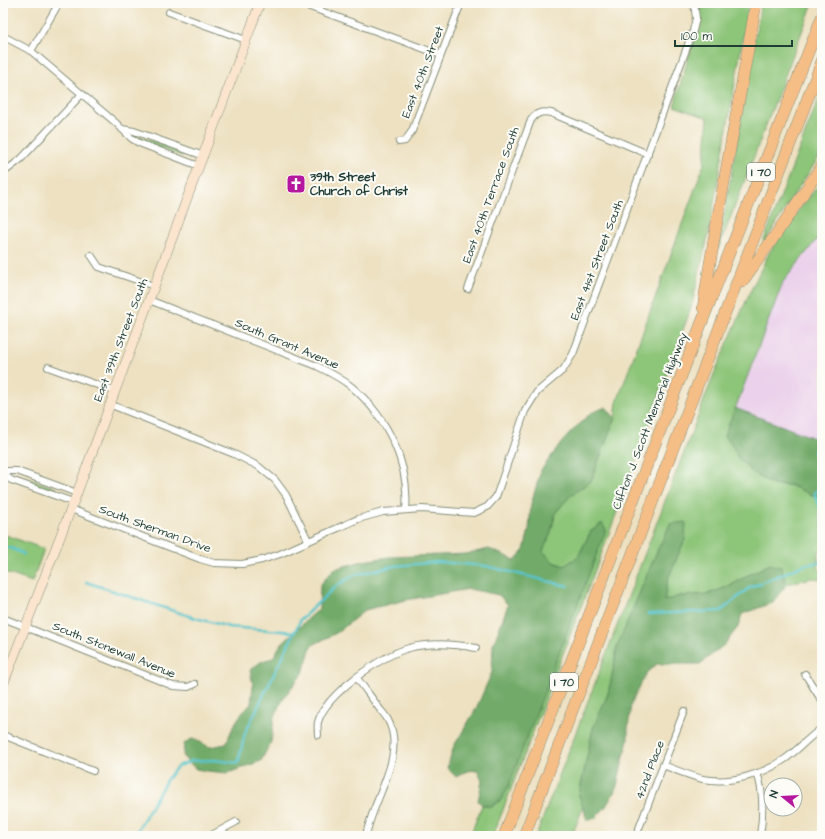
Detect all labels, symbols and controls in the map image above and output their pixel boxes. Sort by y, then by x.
scale bar [675,22,792,48]
street label: East 40th Street [398,23,448,120]
text: 100 m [681,28,712,45]
street label: East 40th Terrace South [458,124,524,265]
road number: I 70 [747,163,775,181]
place label: 39th Street Church of Christ [309,169,408,200]
church icon: 39th Street Church of Christ [285,173,307,195]
street label: East 41st Street South [566,197,628,323]
street label: East 39th Street South [90,276,152,404]
street label: South Grant Avenue [232,314,342,374]
street label: Clifton J. Scott Memorial Highway [608,330,693,512]
street label: South Sherman Drive [97,501,214,557]
street label: South Stonewall Avenue [50,618,179,683]
road number: I 70 [550,673,578,691]
street label: 42nd Place [631,738,669,802]
north arrow [763,777,803,817]
text: N [766,788,782,800]

